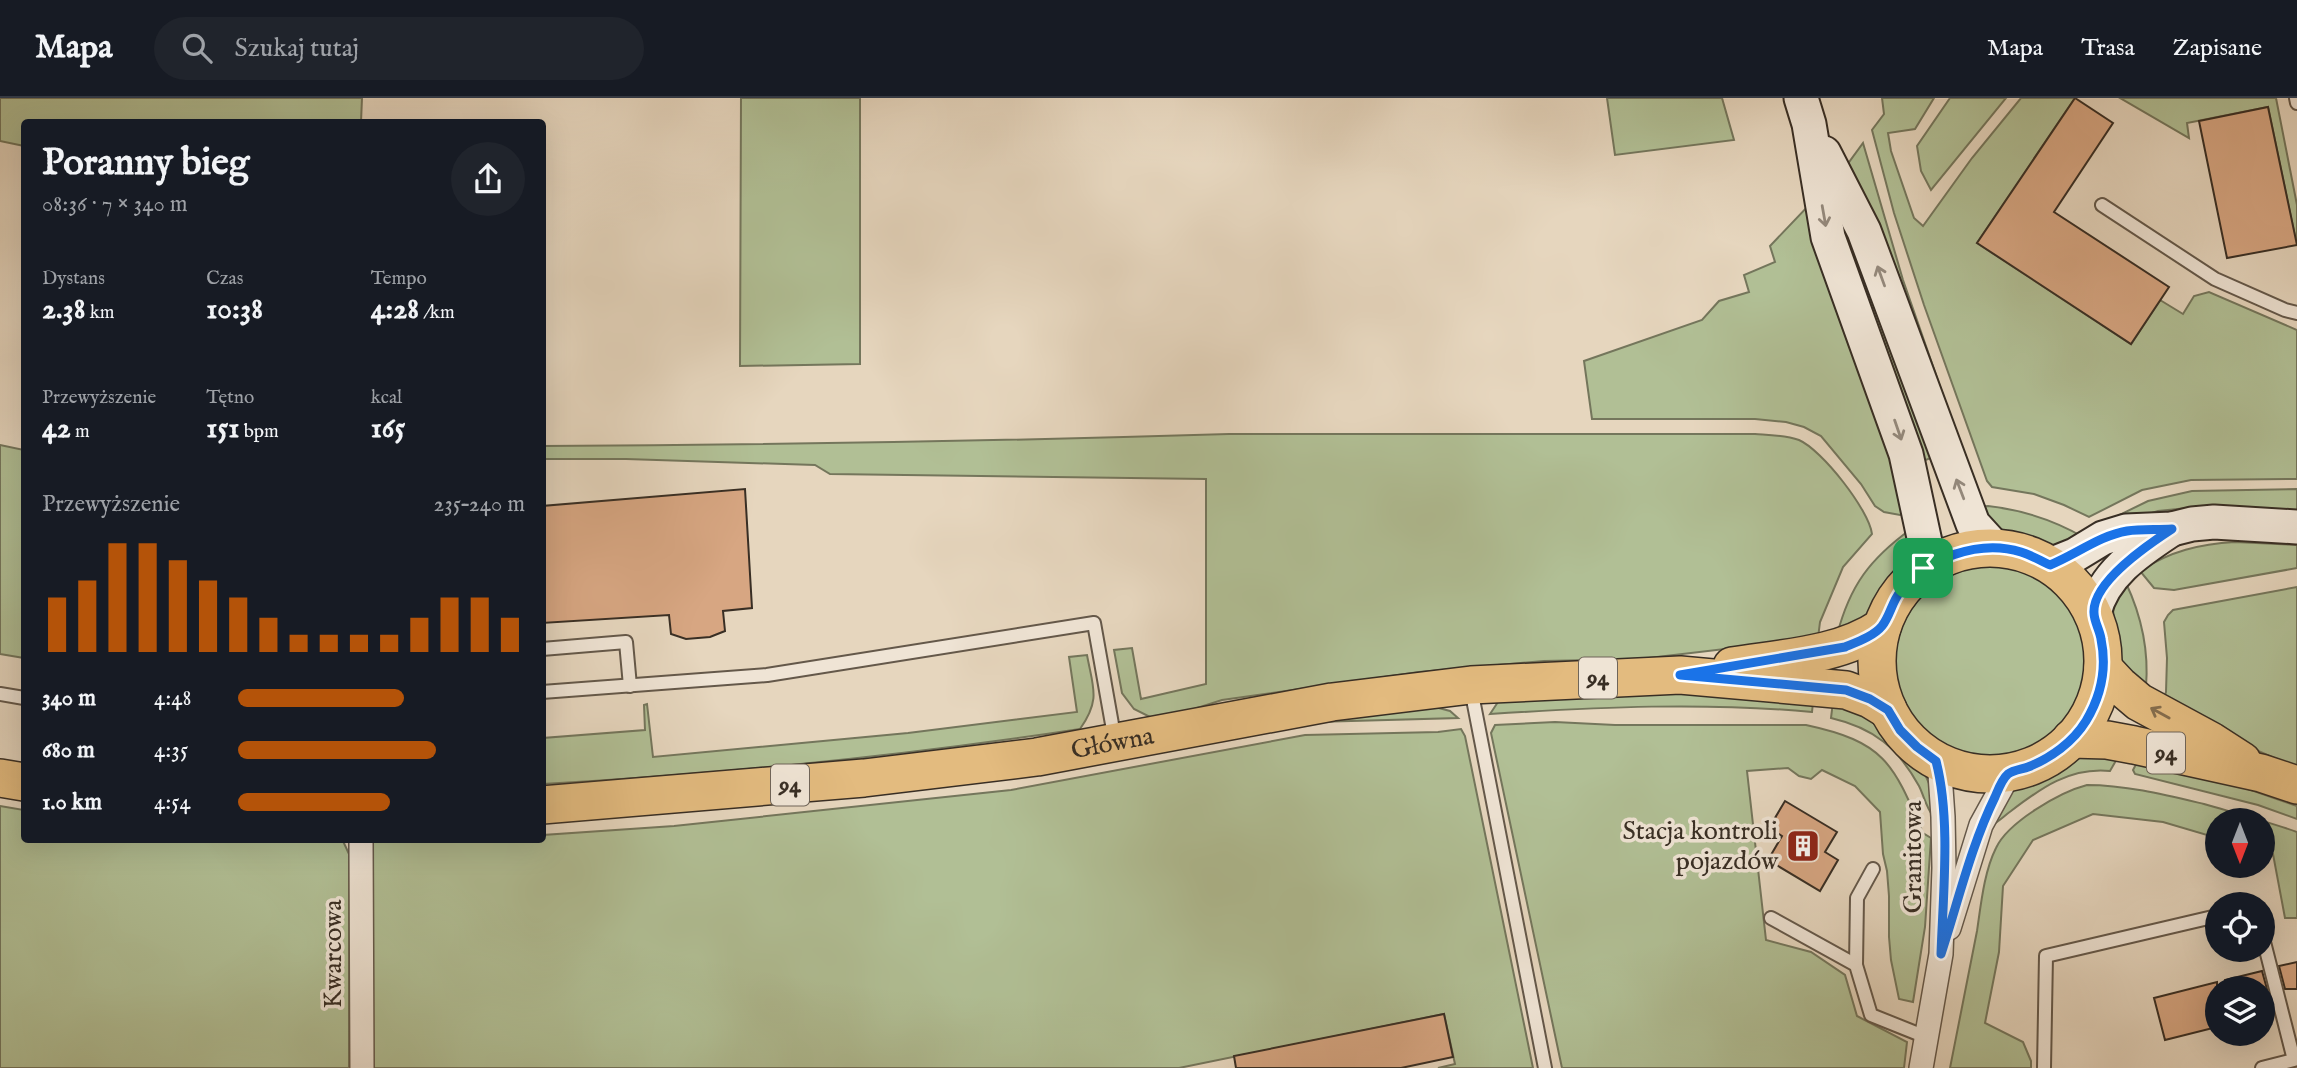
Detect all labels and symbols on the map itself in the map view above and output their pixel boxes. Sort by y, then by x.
one-way arrow [1818,204,1831,227]
one-way arrow [1874,265,1886,287]
one-way arrow [1893,419,1905,441]
one-way arrow [1952,479,1965,501]
pin [1893,538,1953,598]
road number: 94 [1579,658,1617,698]
one-way arrow [2150,706,2171,719]
street label: Główna [1068,719,1157,767]
road number: 94 [2147,732,2185,774]
road number: 94 [771,764,809,806]
street label: Granitowa [1897,800,1930,914]
north arrow [2205,808,2275,878]
place label: Stacja kontroli pojazdów [1622,815,1779,878]
building icon: Stacja kontroli pojazdów [1784,827,1822,865]
street label: Kwarcowa [317,899,350,1009]

